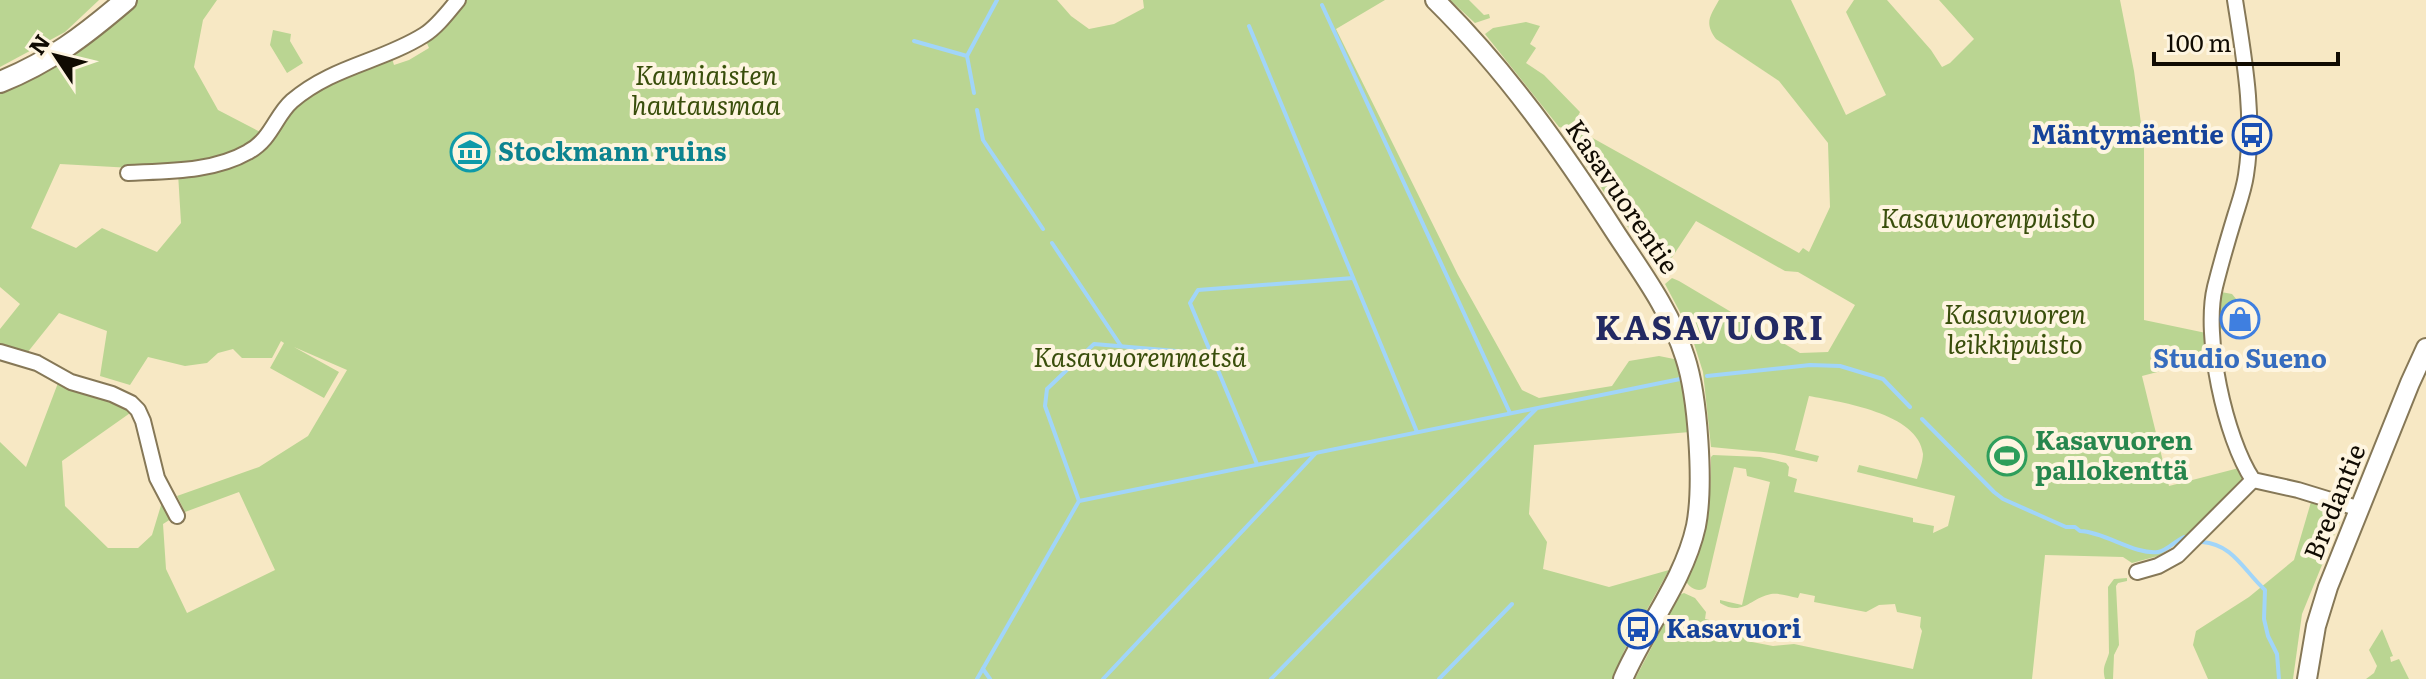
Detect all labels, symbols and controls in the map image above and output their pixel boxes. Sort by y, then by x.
north arrow [16,16,96,96]
scale bar [2154,16,2338,66]
text: 100 m [2166,24,2232,59]
text: N [20,27,57,61]
park label: Kauniaisten hautausmaa [632,54,781,123]
street label: Kasavuorentie [1558,111,1690,281]
place label: Mäntymäentie [2031,113,2224,152]
bus stop icon: Mäntymäentie [2231,114,2273,156]
place label: Stockmann ruins [498,130,727,169]
museum icon: Stockmann ruins [449,131,491,173]
park label: Kasavuorenpuisto [1881,197,2095,236]
park label: Kasavuoren leikkipuisto [1944,293,2086,362]
shop icon: Studio Sueno [2219,298,2261,340]
district label: KASAVUORI [1595,300,1825,350]
park label: Kasavuorenmetsä [1033,336,1247,375]
place label: Studio Sueno [2153,337,2327,376]
place label: Kasavuoren pallokenttä [2035,419,2193,488]
sports icon: Kasavuoren pallokenttä [1986,435,2028,477]
street label: Bredantie [2292,437,2374,565]
place label: Kasavuori [1666,607,1801,646]
bus stop icon: Kasavuori [1617,608,1659,650]

